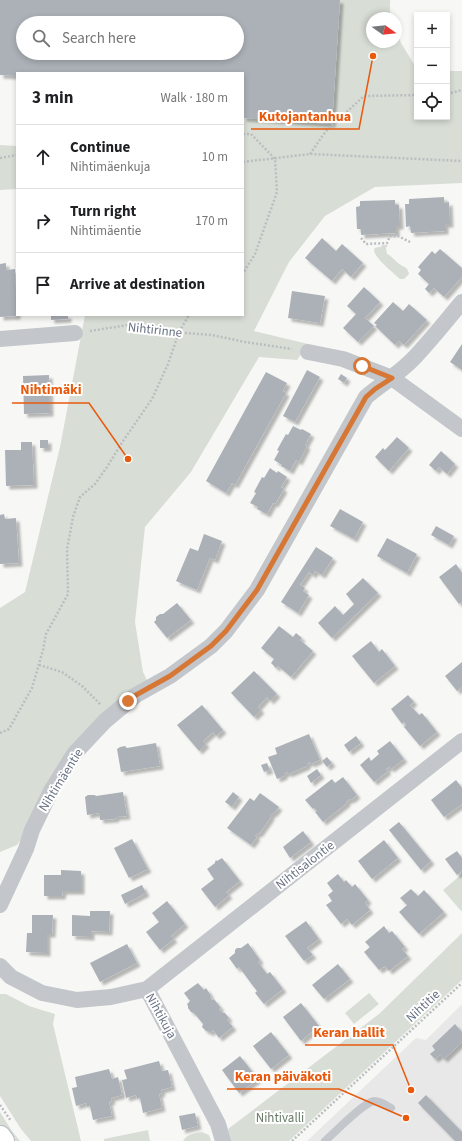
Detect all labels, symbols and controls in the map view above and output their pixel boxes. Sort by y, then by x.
north arrow [366,12,402,48]
map controls [414,12,450,120]
button: + [414,12,450,48]
search box [16,16,244,60]
icon: search [30,27,52,49]
text: Search here [62,28,136,49]
button: − [414,48,450,84]
button: locate [414,84,450,120]
text: 3 min [32,86,73,110]
text: Walk · 180 m [160,89,228,107]
callout: Kutojantanhua [251,103,359,129]
text: Kutojantanhua [259,107,351,127]
text: Continue [70,137,130,158]
icon: ahead [32,146,54,168]
text: 10 m [202,148,228,166]
text: Nihtimäenkuja [70,158,150,176]
text: Turn right [70,201,136,222]
icon: right [32,210,54,232]
text: 170 m [195,212,228,230]
text: Nihtimäentie [70,222,141,240]
icon: arrive [32,274,54,296]
text: Arrive at destination [70,274,205,295]
street label: Nihtirinne [127,318,183,342]
route start [353,357,371,375]
callout: Nihtimäki [12,377,89,403]
text: Nihtimäki [20,380,82,400]
route end [119,692,137,710]
street label: Nihtimäentie [35,745,87,815]
street label: Nihtisalontie [272,836,338,894]
street label: Nihtitie [402,986,444,1026]
street label: Nihtikuja [141,990,181,1042]
callout: Keran hallit [305,1019,393,1045]
text: Keran hallit [313,1023,385,1043]
callout: Keran päiväkoti [227,1063,339,1089]
text: Keran päiväkoti [235,1067,331,1087]
park label: Nihtivalli [256,1109,304,1127]

